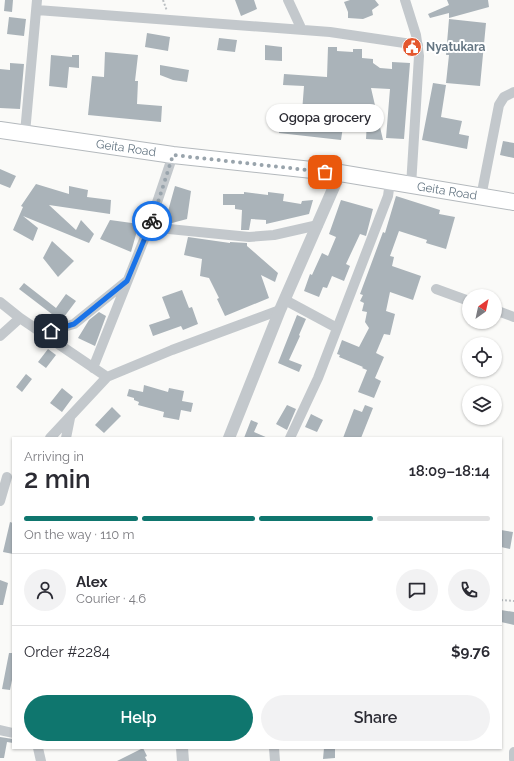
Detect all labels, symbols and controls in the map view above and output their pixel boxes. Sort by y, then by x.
public building icon: Nyatukara [401,36,423,58]
place label: Nyatukara [426,40,486,54]
callout: Ogopa grocery [266,104,384,132]
text: Ogopa grocery [279,110,371,125]
street label: Geita Road [95,137,157,159]
pin [308,155,342,189]
icon: bag [314,161,336,183]
street label: Geita Road [416,179,478,203]
courier [132,201,172,241]
icon: bike [141,210,163,232]
north arrow [462,289,502,329]
map controls [462,289,502,425]
pin [34,314,68,348]
icon: home [40,320,62,342]
button: locate [462,337,502,377]
button: layers [462,385,502,425]
text: Arriving in [24,449,84,464]
text: 18:09–18:14 [409,462,490,480]
text: 2 min [24,464,91,494]
text: On the way · 110 m [24,527,135,542]
button: person [24,569,66,611]
button: chat [396,569,438,611]
button: phone [448,569,490,611]
text: Alex [76,573,107,591]
text: Courier · 4.6 [76,591,146,606]
text: Order #2284 [24,643,110,661]
text: $9.76 [451,643,490,661]
button: Help [24,695,253,741]
button: Share [261,695,490,741]

